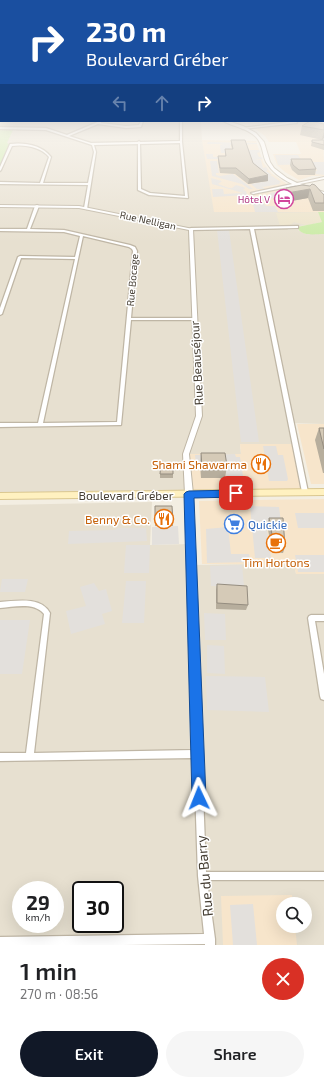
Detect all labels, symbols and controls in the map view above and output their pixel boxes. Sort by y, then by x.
text: 230 m [86,14,167,48]
icon: right [20,16,72,68]
text: Boulevard Gréber [86,48,228,70]
icon: left [109,92,131,114]
icon: ahead [151,92,173,114]
icon: right [193,92,215,114]
hotel icon: Hôtel V [273,188,295,210]
place label: Hôtel V [238,193,270,205]
street label: Rue Nelligan [119,208,177,232]
street label: Rue Bocage [124,253,140,307]
street label: Rue Beauséjour [187,320,206,406]
restaurant icon: Shami Shawarma [250,453,272,475]
place label: Shami Shawarma [152,457,247,471]
pin [219,476,253,510]
icon: arrive [225,482,247,504]
street label: Boulevard Gréber [79,488,174,502]
restaurant icon: Benny & Co. [153,508,175,530]
place label: Benny & Co. [85,512,150,526]
supermarket icon: Quickie [223,513,245,535]
place label: Quickie [248,517,287,532]
cafe icon: Tim Hortons [265,532,287,554]
place label: Tim Hortons [242,555,310,569]
position arrow [178,777,220,819]
street label: Rue du Barry [192,834,216,917]
speed limit sign: 30 [72,881,124,933]
text: 29 [26,890,50,914]
map controls [276,897,312,933]
button: search [276,897,312,933]
text: km/h [26,911,50,923]
text: 1 min [20,956,77,985]
button: close [262,958,304,1000]
text: 270 m · 08:56 [20,986,98,1002]
button: Exit [20,1031,158,1077]
button: Share [166,1031,304,1077]

